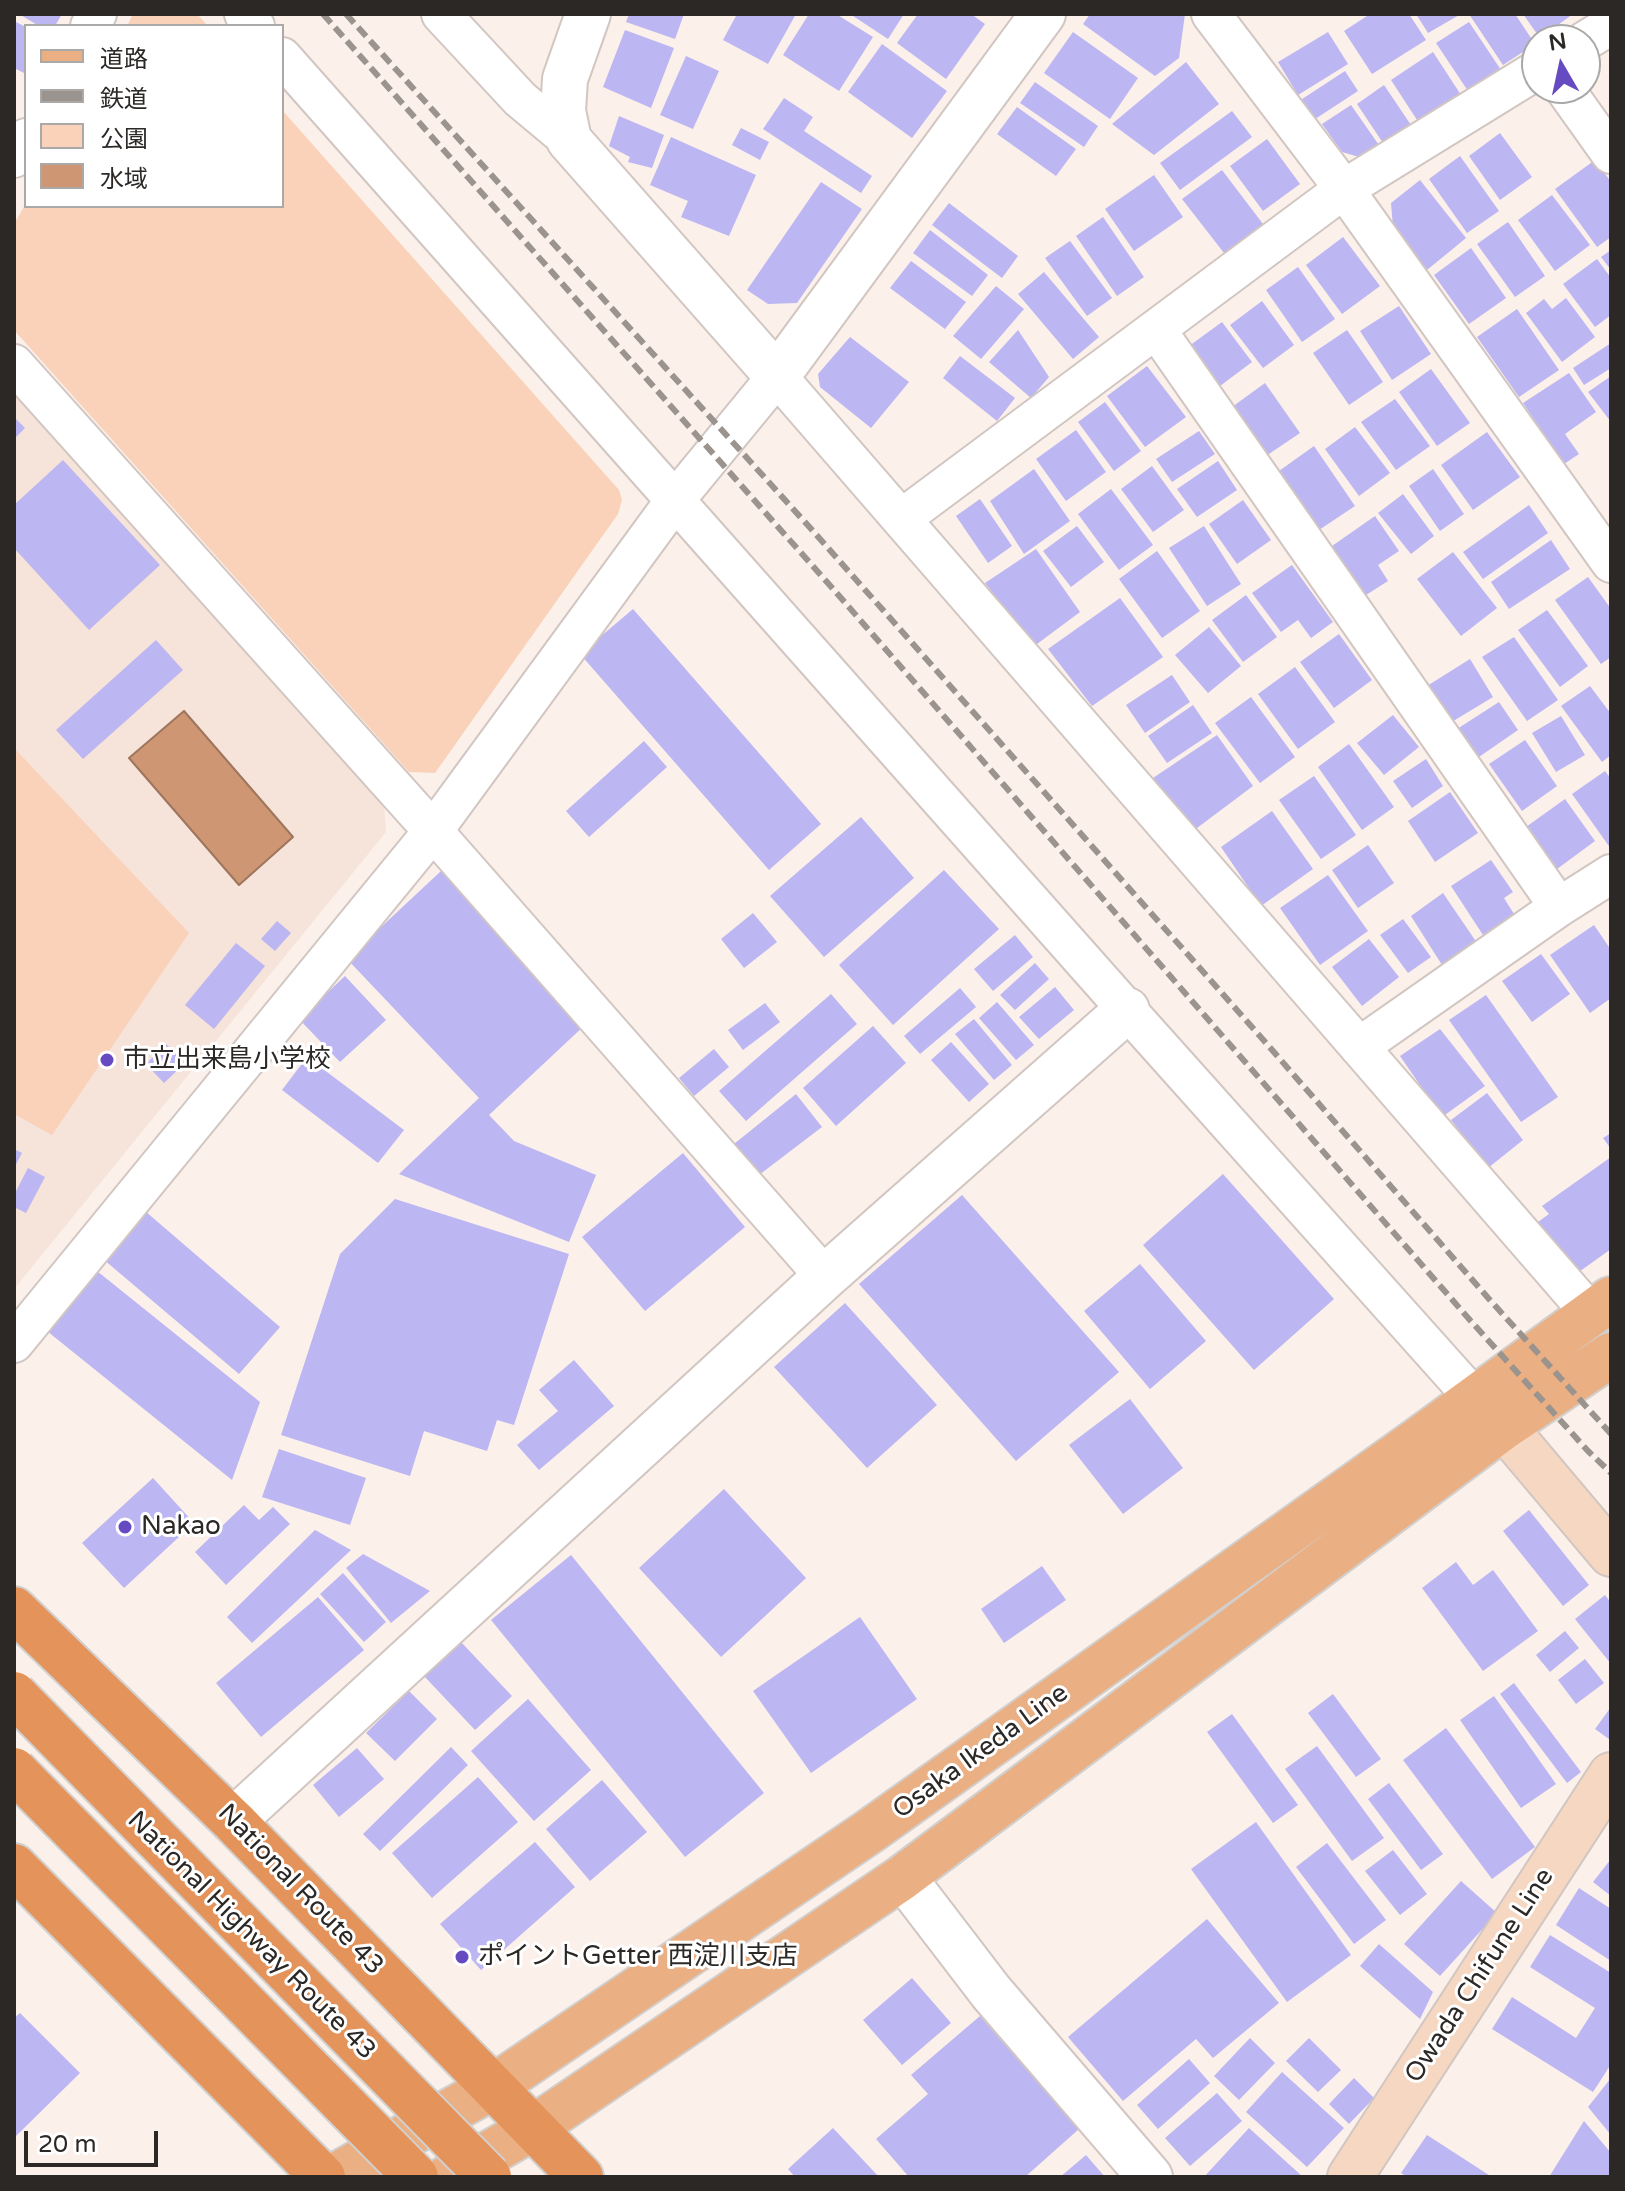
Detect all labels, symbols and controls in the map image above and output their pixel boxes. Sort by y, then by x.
legend [24,24,284,208]
north arrow [1521,24,1601,104]
text: N [1547,28,1568,56]
text: 道路 [100,45,148,74]
text: 鉄道 [100,85,148,114]
text: 公園 [100,125,148,154]
text: 水域 [100,165,148,194]
place label: 市立出来島小学校 [123,1044,331,1076]
marker: 市立出来島小学校 [98,1051,116,1069]
place label: Nakao [141,1511,221,1543]
marker: Nakao [116,1518,134,1536]
street label: Osaka Ikeda Line [887,1678,1075,1826]
street label: National Route 43 [211,1798,389,1982]
street label: National Highway Route 43 [120,1805,382,2067]
street label: Owada Chifune Line [1399,1863,1561,2089]
place label: ポイントGetter 西淀川支店 [478,1941,798,1973]
marker: ポイントGetter 西淀川支店 [453,1948,471,1966]
scale bar [28,2115,162,2165]
text: 20 m [38,2130,96,2159]

